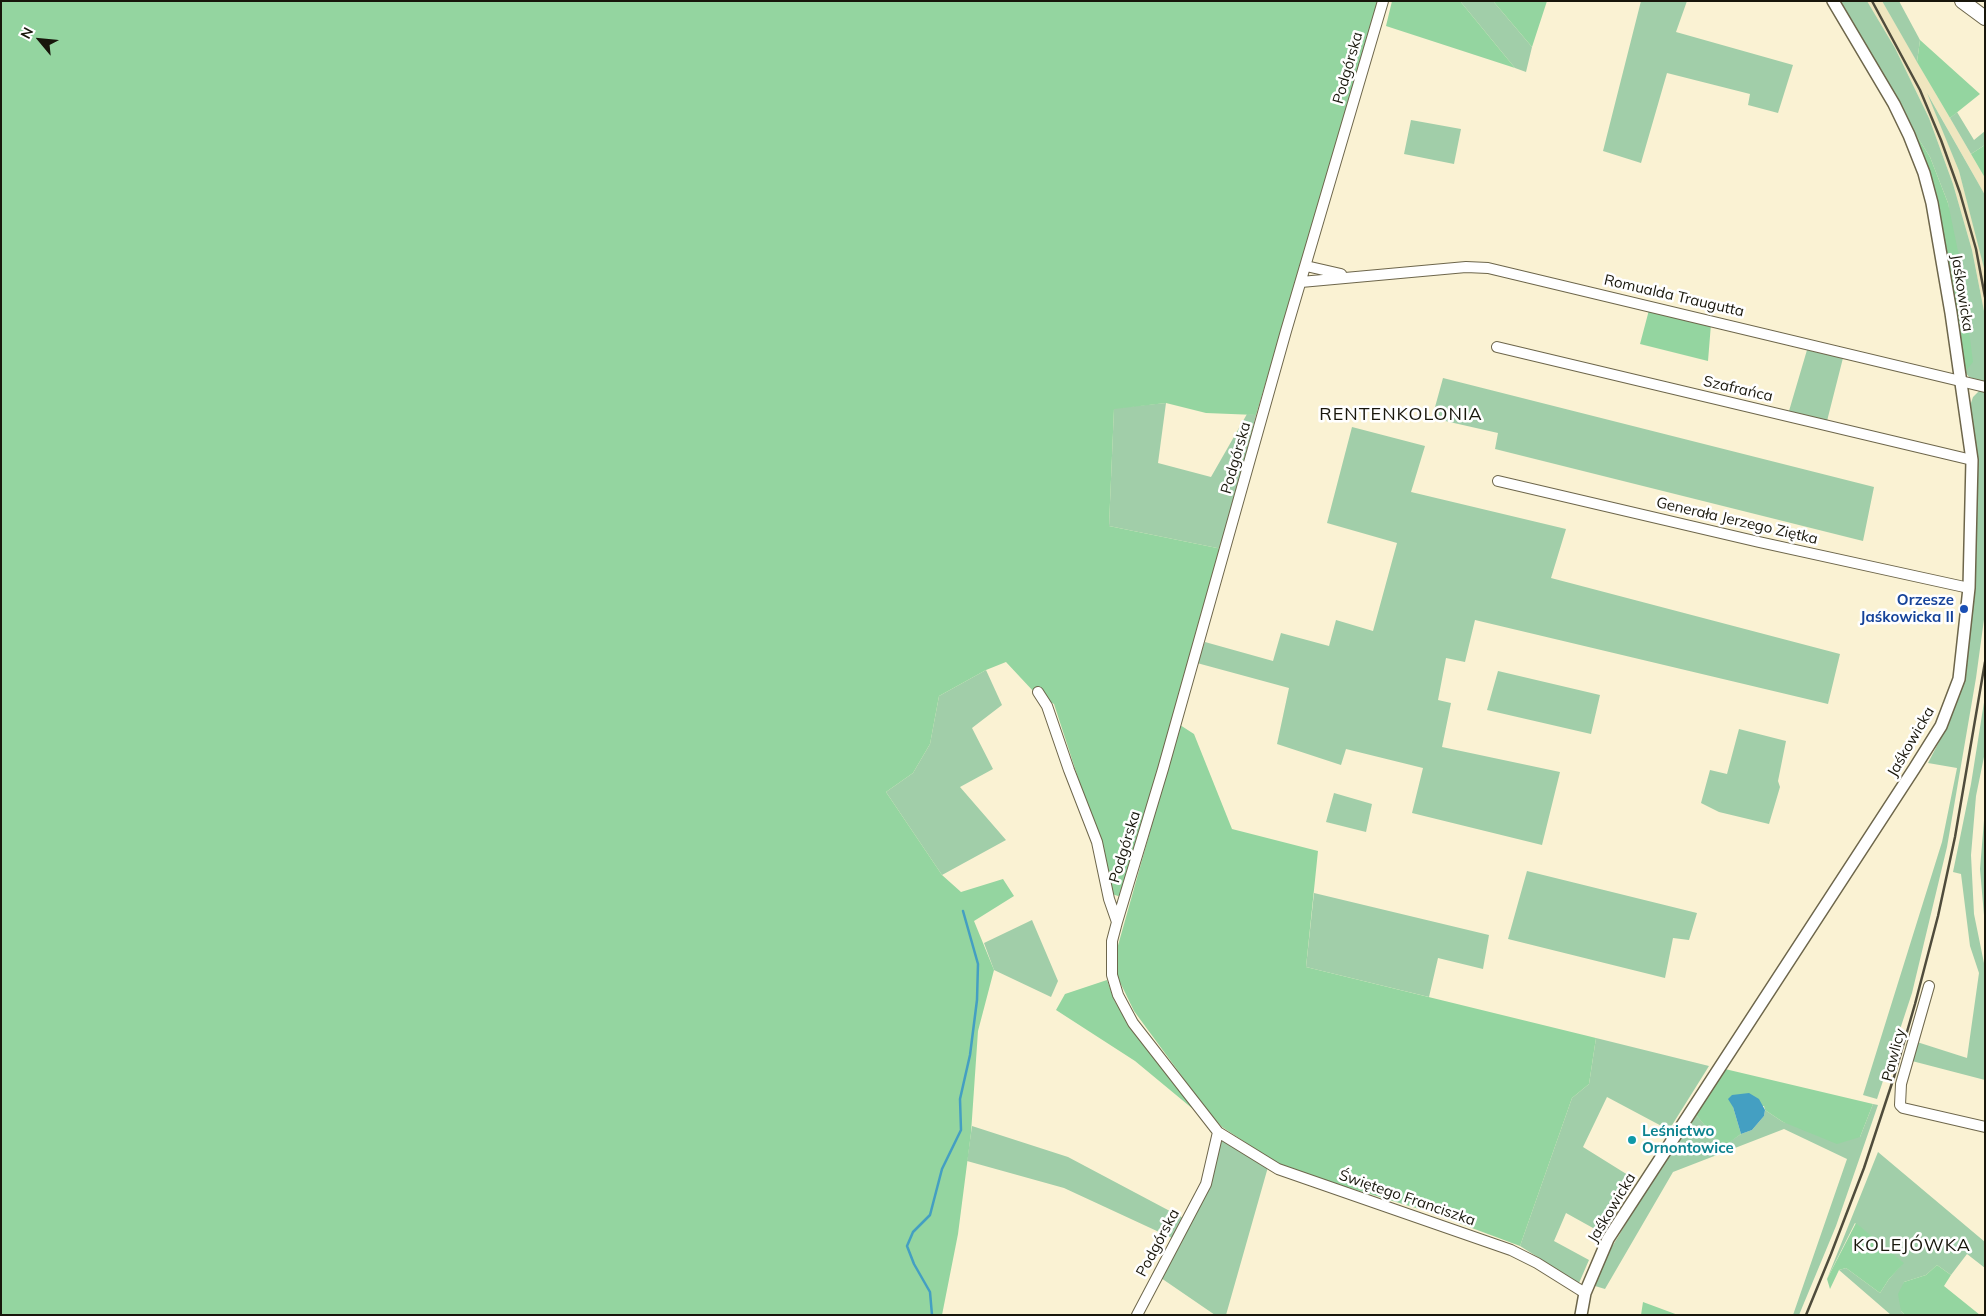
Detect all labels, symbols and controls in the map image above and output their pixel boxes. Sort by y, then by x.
north arrow [15,15,65,65]
text: N [16,24,37,42]
street label: Podgórska [1329,30,1367,106]
street label: Jaśkowicka [1947,253,1977,333]
street label: Romualda Traugutta [1602,271,1746,321]
street label: Szafrańca [1702,372,1774,406]
district label: RENTENKOLONIA [1318,404,1484,426]
street label: Podgórska [1217,420,1255,496]
street label: Generała Jerzego Ziętka [1654,494,1820,548]
place label: Orzesze Jaśkowicka II [1860,591,1954,626]
marker: Orzesze Jaśkowicka II [1958,603,1970,615]
street label: Jaśkowicka [1884,704,1938,780]
street label: Podgórska [1106,809,1144,885]
street label: Pawlicy [1878,1027,1910,1083]
place label: Leśnictwo Ornontowice [1642,1122,1734,1157]
marker: Leśnictwo Ornontowice [1626,1134,1638,1146]
street label: Świętego Franciszka [1336,1166,1478,1230]
street label: Jaśkowicka [1584,1170,1640,1246]
street label: Podgórska [1133,1206,1183,1280]
district label: KOLEJÓWKA [1852,1235,1972,1257]

